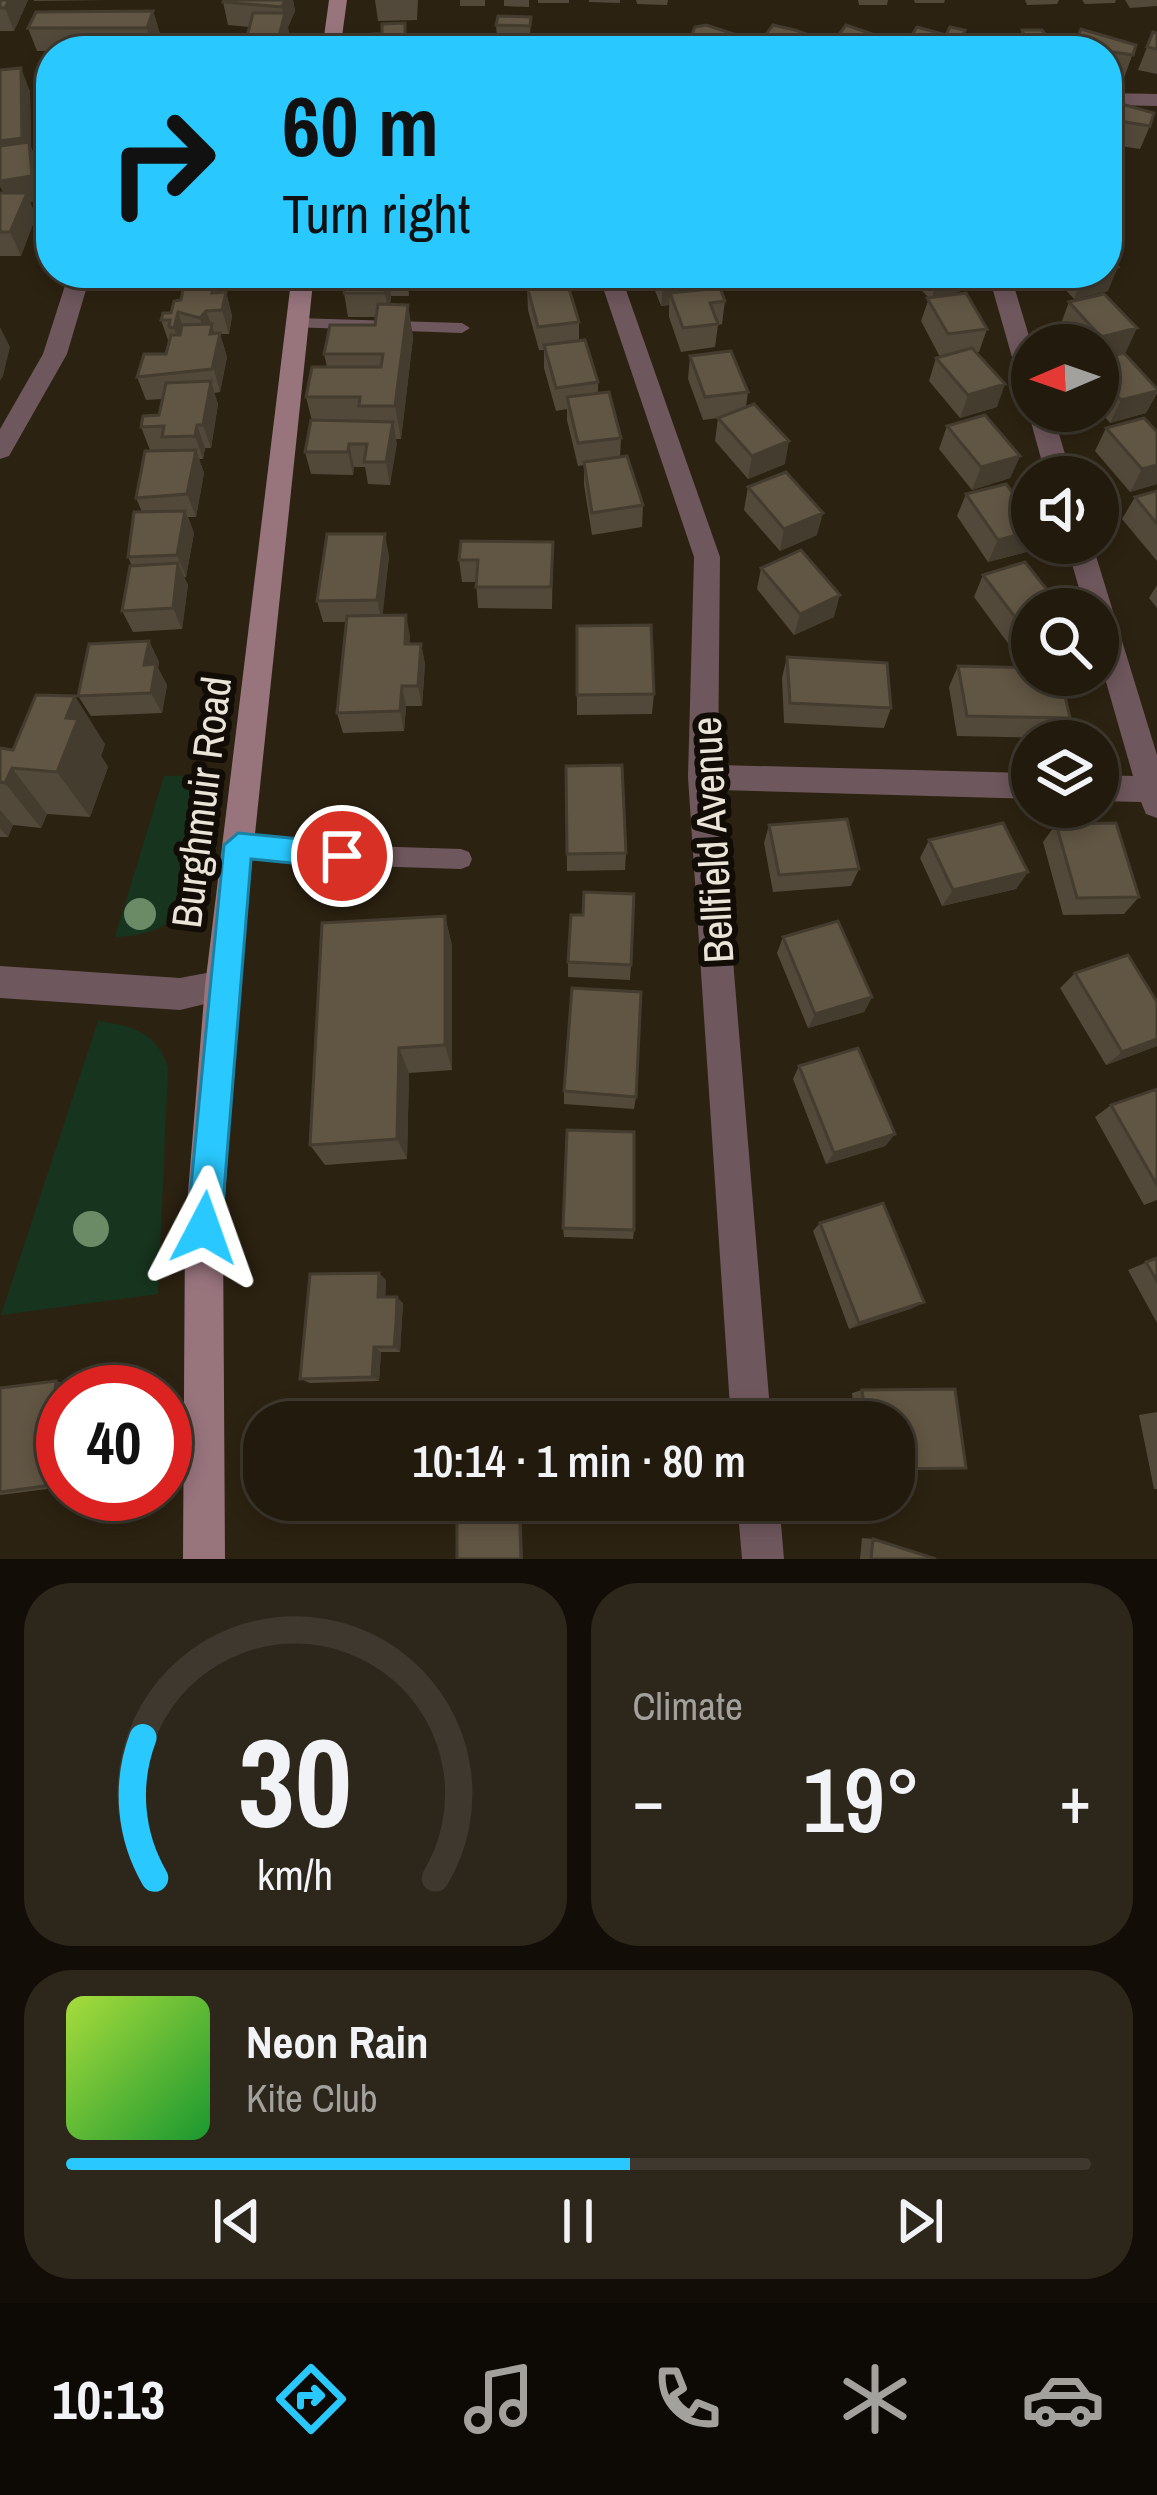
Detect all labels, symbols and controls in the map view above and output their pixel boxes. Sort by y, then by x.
text: 60 m [282,69,439,182]
icon: right [84,84,240,240]
text: Turn right [282,177,470,250]
north arrow [1011,324,1119,432]
map controls [1011,324,1119,828]
button: sound [1011,456,1119,564]
button: search [1011,588,1119,696]
street label: Burghmuir Road [158,673,244,931]
street label: Bellfield Avenue [678,715,746,965]
button: layers [1011,720,1119,828]
pin [291,805,393,907]
icon: arrive [309,823,375,889]
position arrow [141,1165,267,1291]
speed limit sign: 40 [36,1365,192,1521]
text: 10:14 · 1 min · 80 m [412,1430,746,1491]
text: Climate [633,1680,743,1732]
text: 30 [238,1698,352,1866]
text: 19° [803,1739,921,1860]
text: − [633,1755,664,1844]
text: + [1059,1755,1091,1844]
text: km/h [257,1845,333,1902]
text: Neon Rain [246,2011,428,2072]
text: Kite Club [246,2072,378,2124]
icon: previous [204,2188,270,2254]
icon: pause [545,2188,611,2254]
icon: next [887,2188,953,2254]
icon: directions [269,2357,353,2441]
icon: music [457,2357,541,2441]
icon: phone [645,2357,729,2441]
icon: climate [833,2357,917,2441]
icon: car [1021,2357,1105,2441]
text: 10:13 [52,2363,165,2436]

